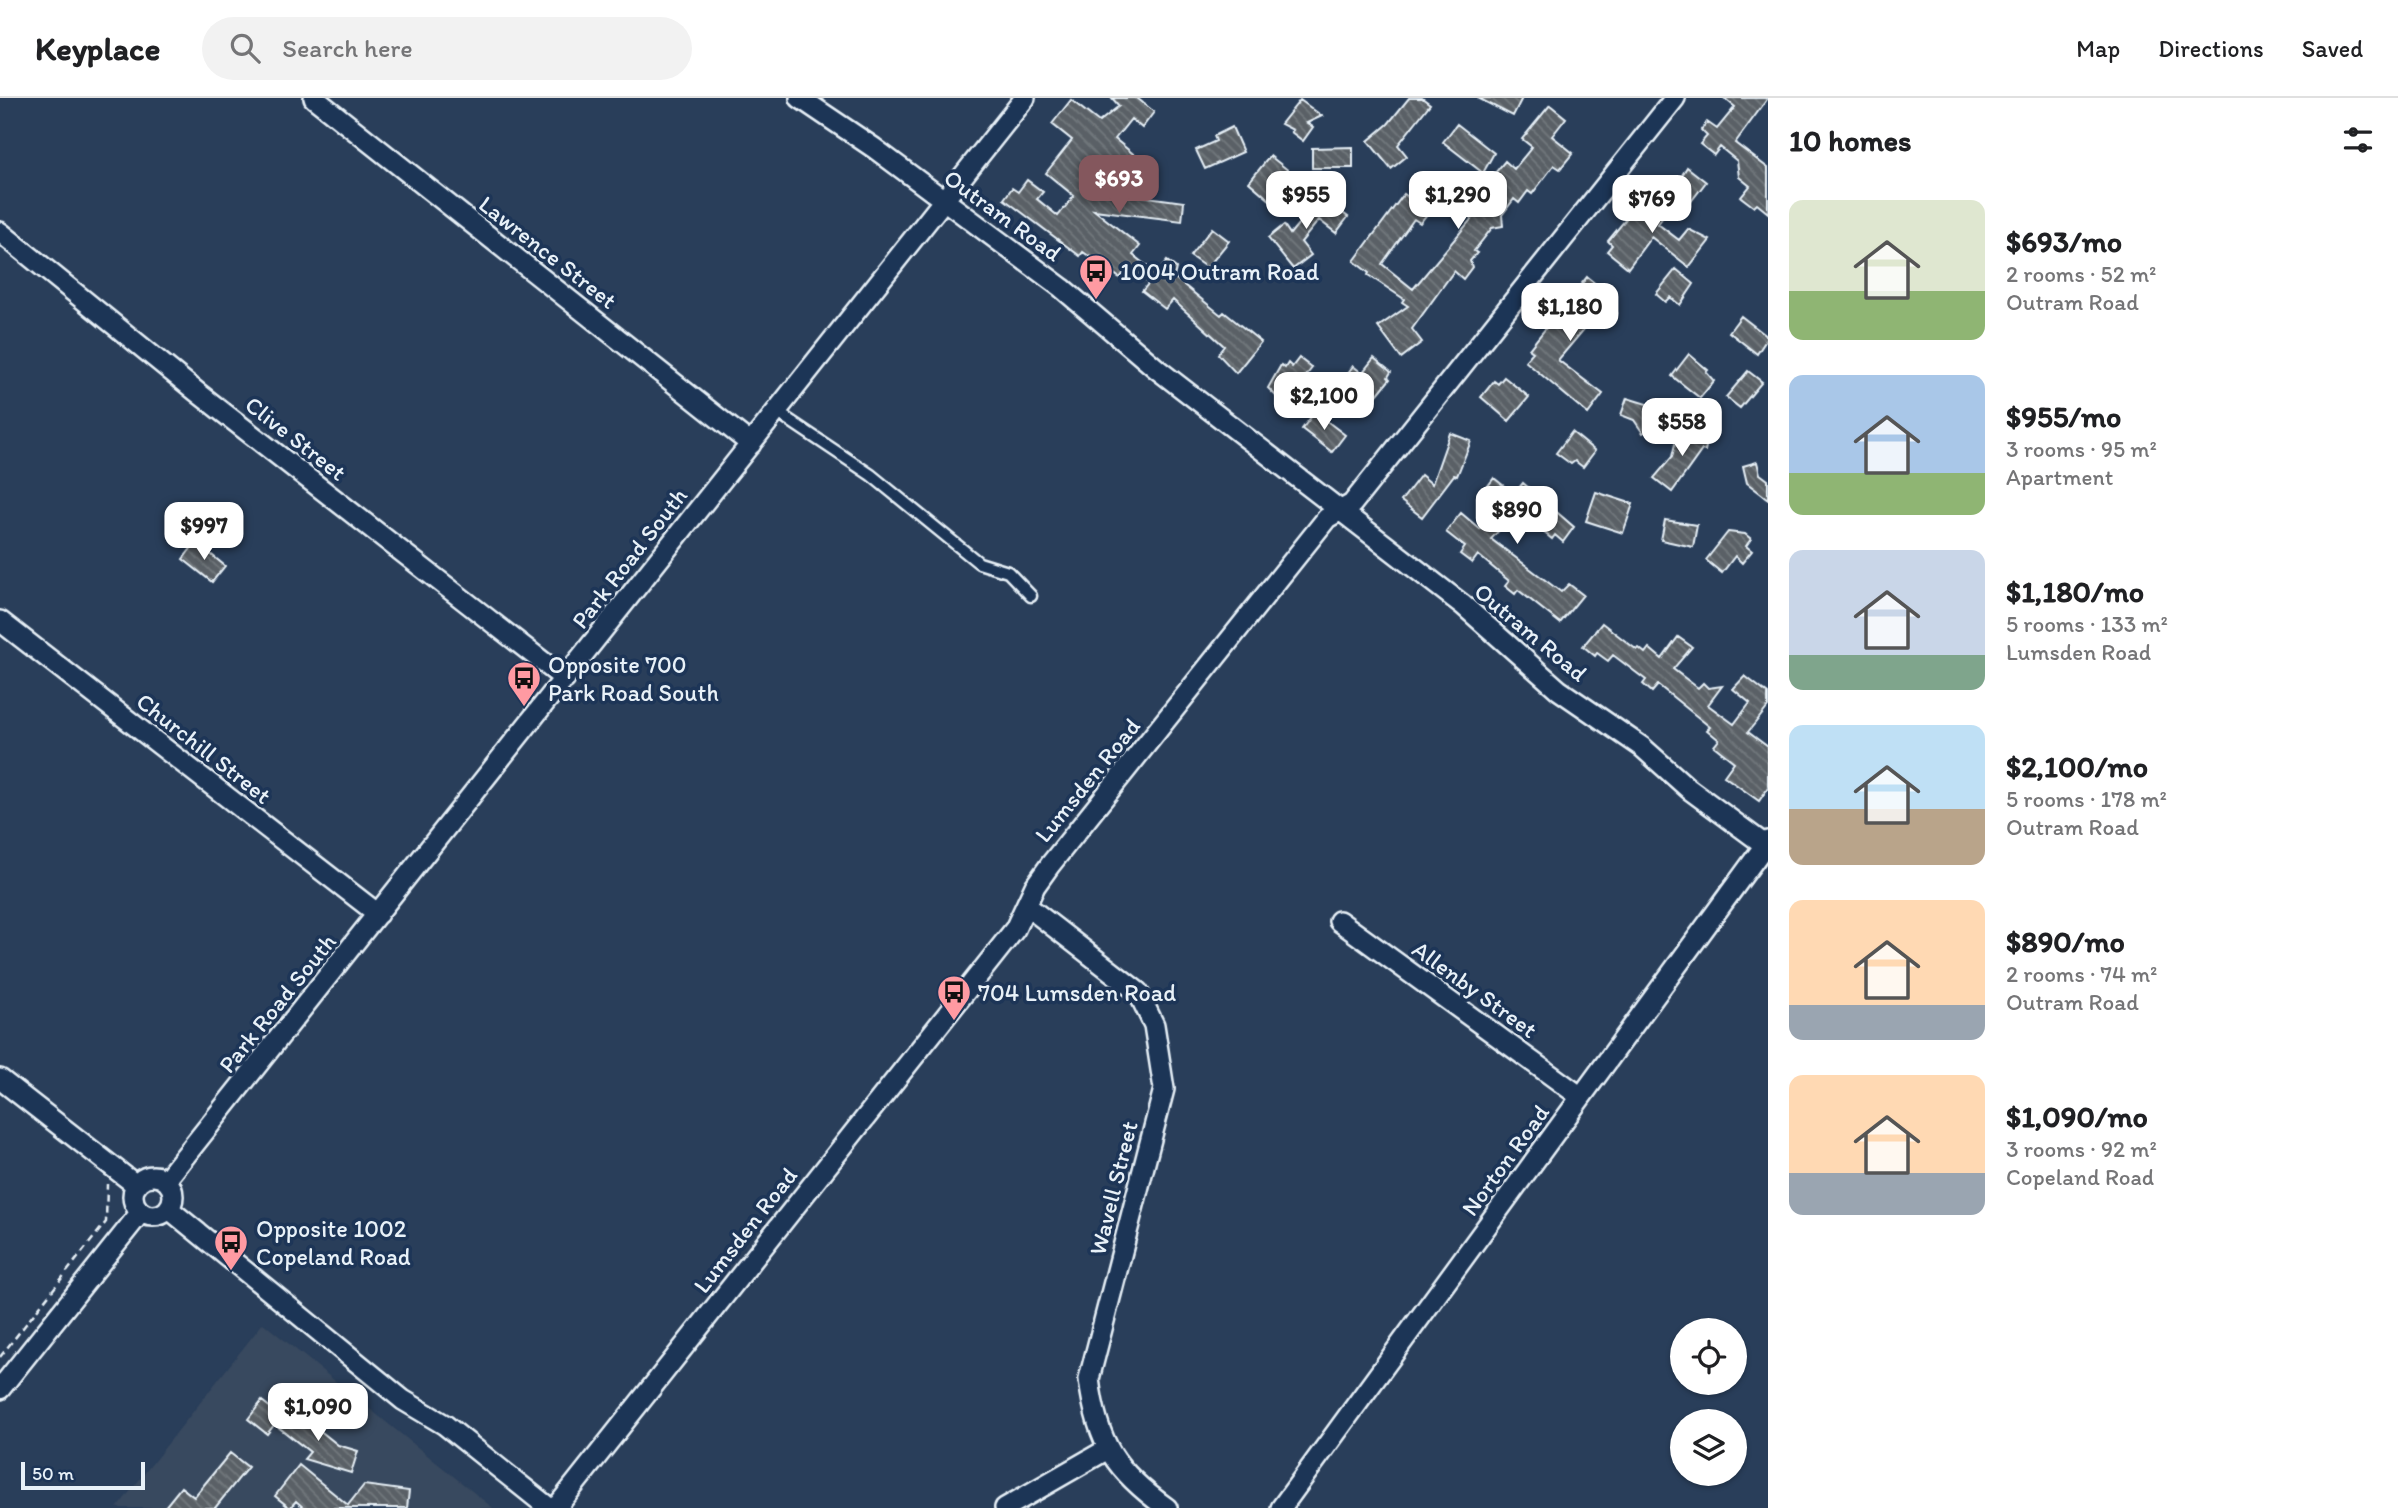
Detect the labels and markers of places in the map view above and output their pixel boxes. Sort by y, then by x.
pin: $693 [1078,156,1160,215]
pin: $955 [1265,172,1347,231]
pin: $1,290 [1401,172,1515,231]
pin: $769 [1611,176,1693,235]
bus stop icon: 1004 Outram Road [1077,252,1115,301]
place label: 1004 Outram Road [1120,257,1319,286]
pin: $1,180 [1513,284,1627,343]
pin: $2,100 [1267,372,1381,432]
pin: $558 [1641,398,1723,458]
pin: $890 [1476,486,1558,546]
pin: $997 [163,503,245,562]
place label: Opposite 700 Park Road South [548,650,719,707]
bus stop icon: Opposite 700 Park Road South [505,659,543,708]
bus stop icon: 704 Lumsden Road [935,973,973,1022]
place label: 704 Lumsden Road [978,978,1176,1007]
place label: Opposite 1002 Copeland Road [256,1214,411,1271]
bus stop icon: Opposite 1002 Copeland Road [212,1223,250,1272]
pin: $1,090 [261,1384,375,1443]

